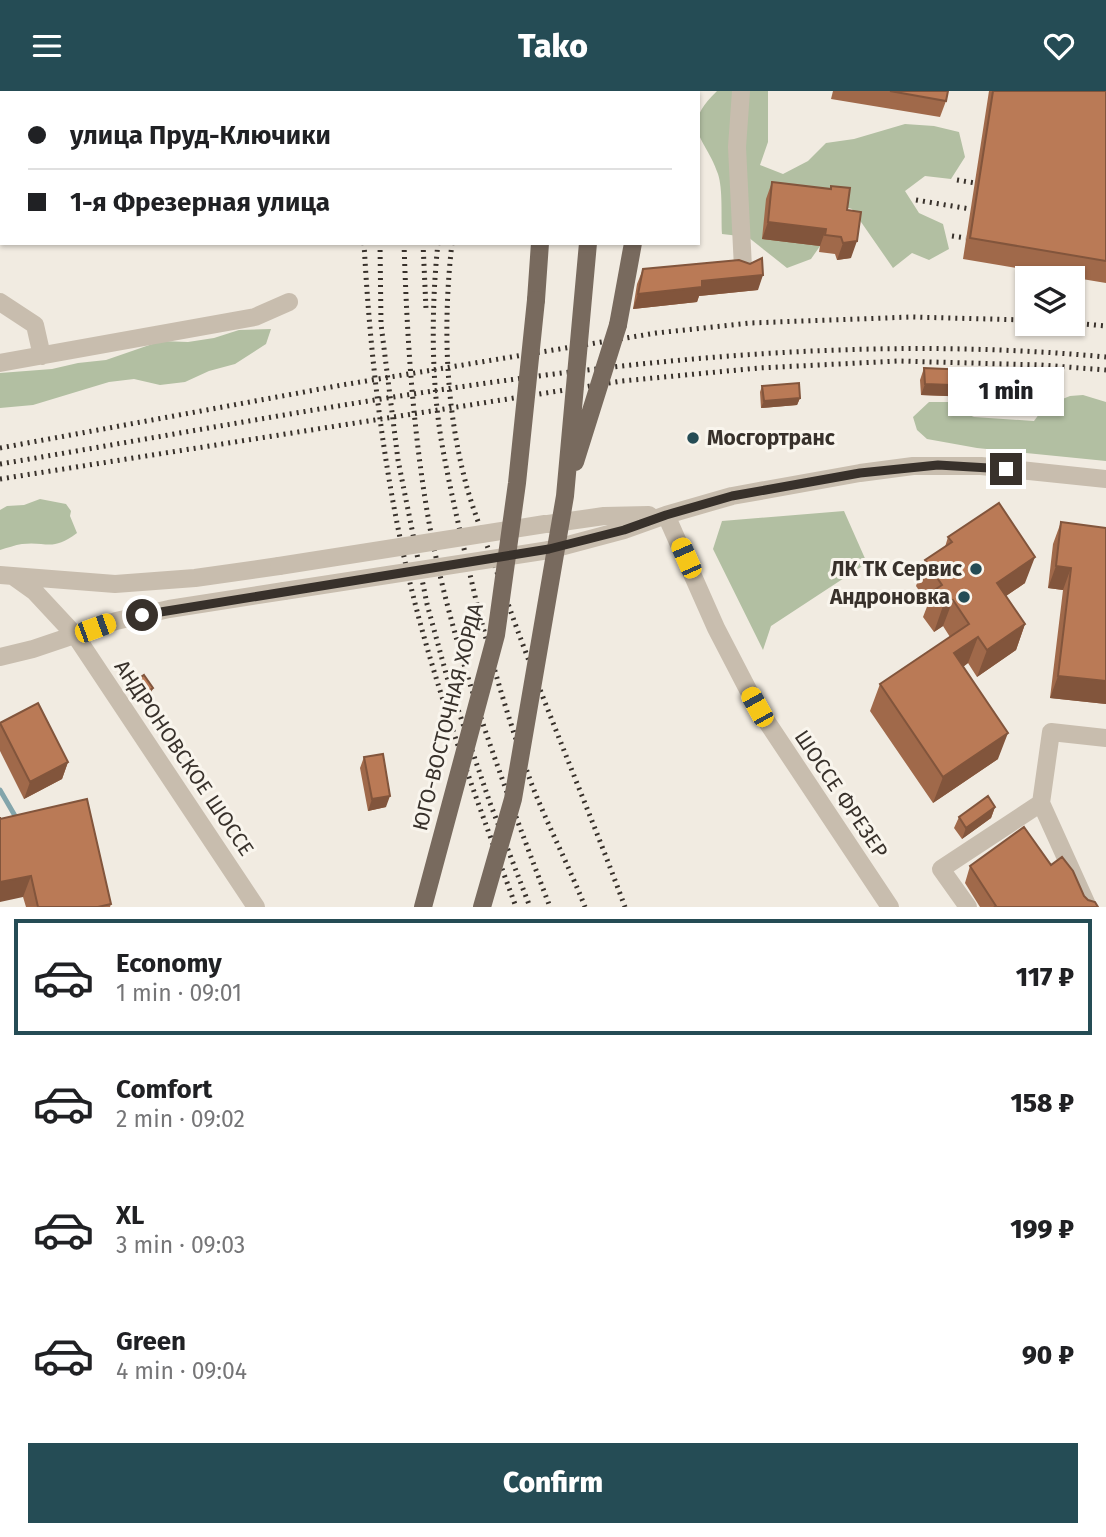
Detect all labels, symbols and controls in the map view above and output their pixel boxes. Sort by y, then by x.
icon: menu [28,27,66,65]
text: Tako [518,27,588,65]
icon: heart [1040,27,1078,65]
text: улица Пруд-Ключики [70,120,331,151]
text: 1-я Фрезерная улица [70,187,330,218]
map controls [1015,266,1085,336]
button: layers [1015,266,1085,336]
callout: 1 min [948,367,1064,417]
text: 1 min [978,377,1034,405]
place label: Мосгортранс [707,425,835,451]
marker: Мосгортранс [685,430,701,446]
route end [990,453,1022,485]
car [668,535,705,581]
place label: ЛК ТК Сервис [831,556,962,582]
marker: ЛК ТК Сервис [968,561,984,577]
place label: Андроновка [829,584,950,610]
marker: Андроновка [956,589,972,605]
route start [126,599,158,631]
street label: ЮГО-ВОСТОЧНАЯ ХОРДА [407,600,489,834]
car [72,611,119,645]
street label: АНДРОНОВСКОЕ ШОССЕ [109,655,259,861]
car [738,684,777,730]
street label: ШОССЕ ФРЕЗЕР [789,725,893,863]
icon: car [32,946,95,1009]
text: Economy [116,948,222,979]
text: 117 ₽ [1016,962,1074,993]
text: 1 min · 09:01 [116,979,242,1007]
icon: car [32,1072,95,1135]
text: Comfort [116,1074,212,1105]
text: 158 ₽ [1010,1088,1074,1119]
text: 2 min · 09:02 [116,1105,245,1133]
icon: car [32,1198,95,1261]
text: XL [116,1200,144,1231]
text: 199 ₽ [1010,1214,1074,1245]
text: 3 min · 09:03 [116,1231,245,1259]
icon: car [32,1324,95,1387]
text: Green [116,1326,186,1357]
text: 90 ₽ [1022,1340,1074,1371]
text: 4 min · 09:04 [116,1357,247,1385]
button: Confirm [28,1443,1078,1523]

